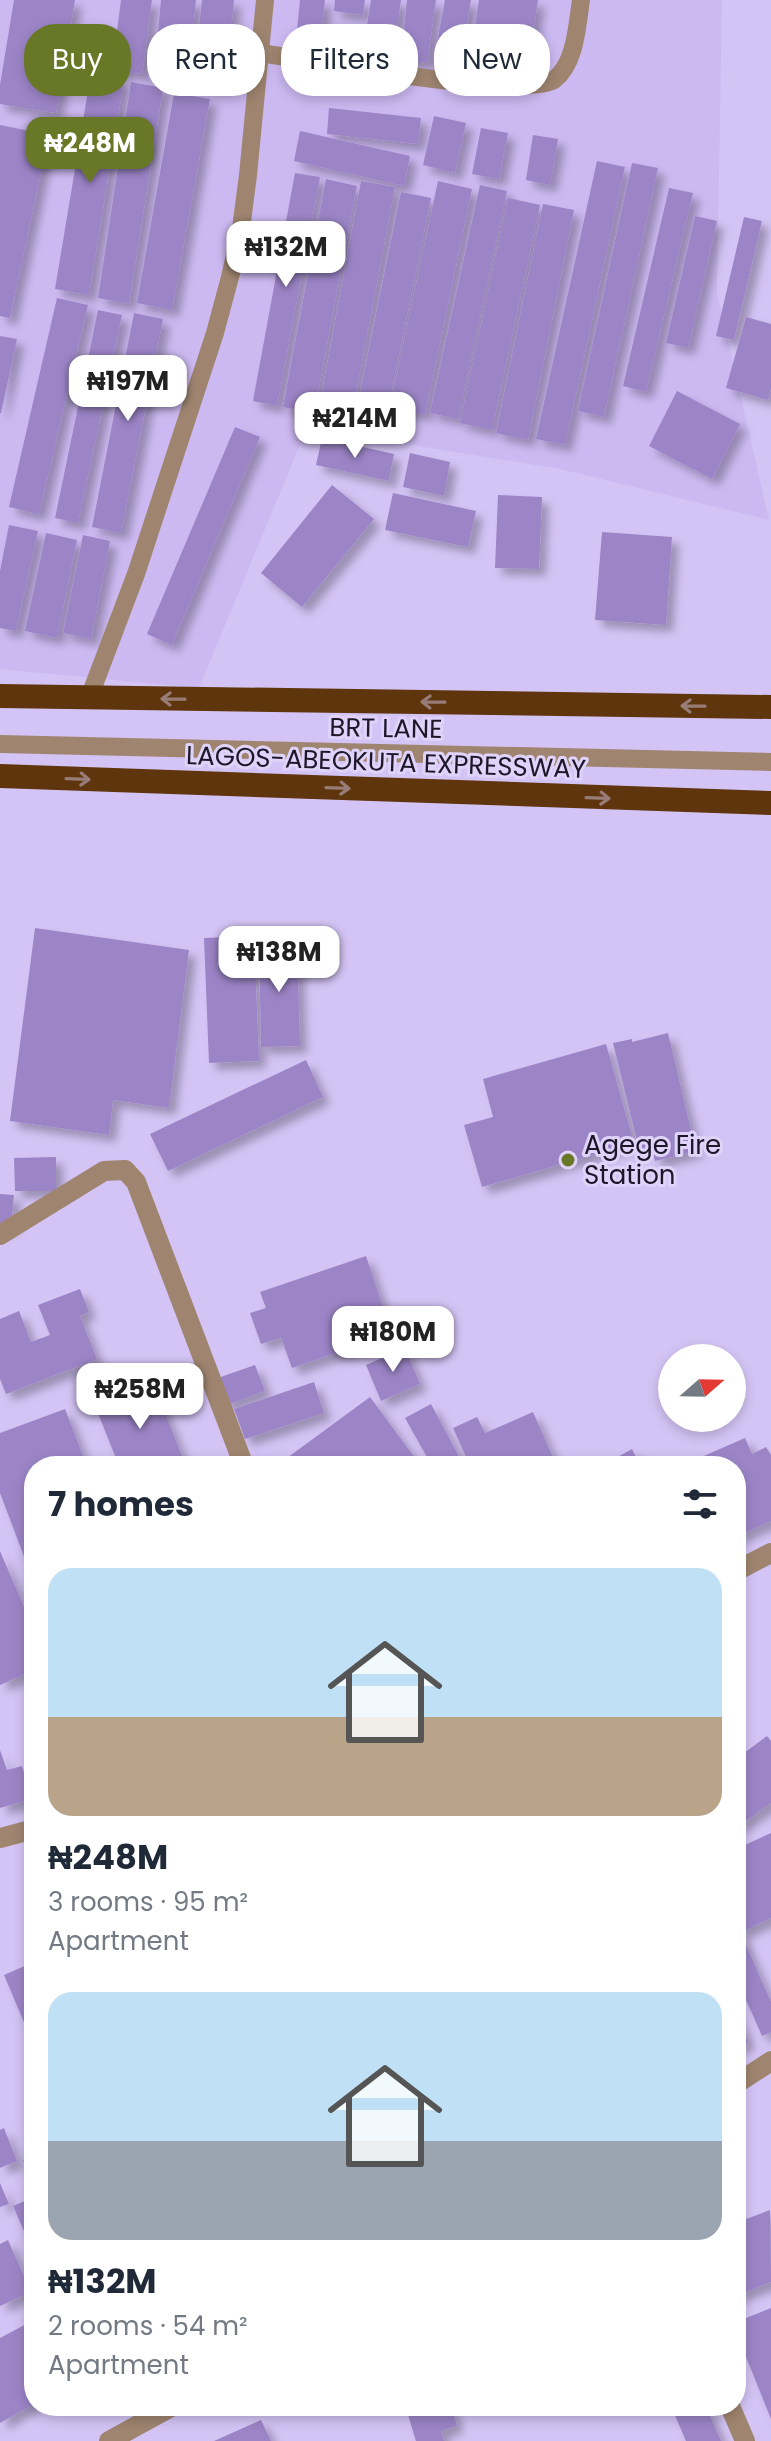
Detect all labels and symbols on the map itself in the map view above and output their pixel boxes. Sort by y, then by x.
pin: ₦248M [34,117,146,185]
pin: ₦132M [230,221,342,289]
pin: ₦197M [72,355,184,423]
pin: ₦214M [299,392,411,460]
one-way arrow [160,691,187,706]
one-way arrow [420,694,447,710]
one-way arrow [680,698,707,713]
street label: BRT LANE [329,709,443,747]
street label: LAGOS-ABEOKUTA EXPRESSWAY [185,737,587,787]
one-way arrow [64,772,91,787]
one-way arrow [324,781,351,796]
one-way arrow [584,790,611,805]
pin: ₦138M [223,926,335,994]
place label: Agege Fire Station [584,1127,721,1193]
marker: Agege Fire Station [559,1151,577,1169]
pin: ₦180M [337,1306,449,1374]
north arrow [658,1344,746,1432]
pin: ₦258M [84,1363,196,1431]

